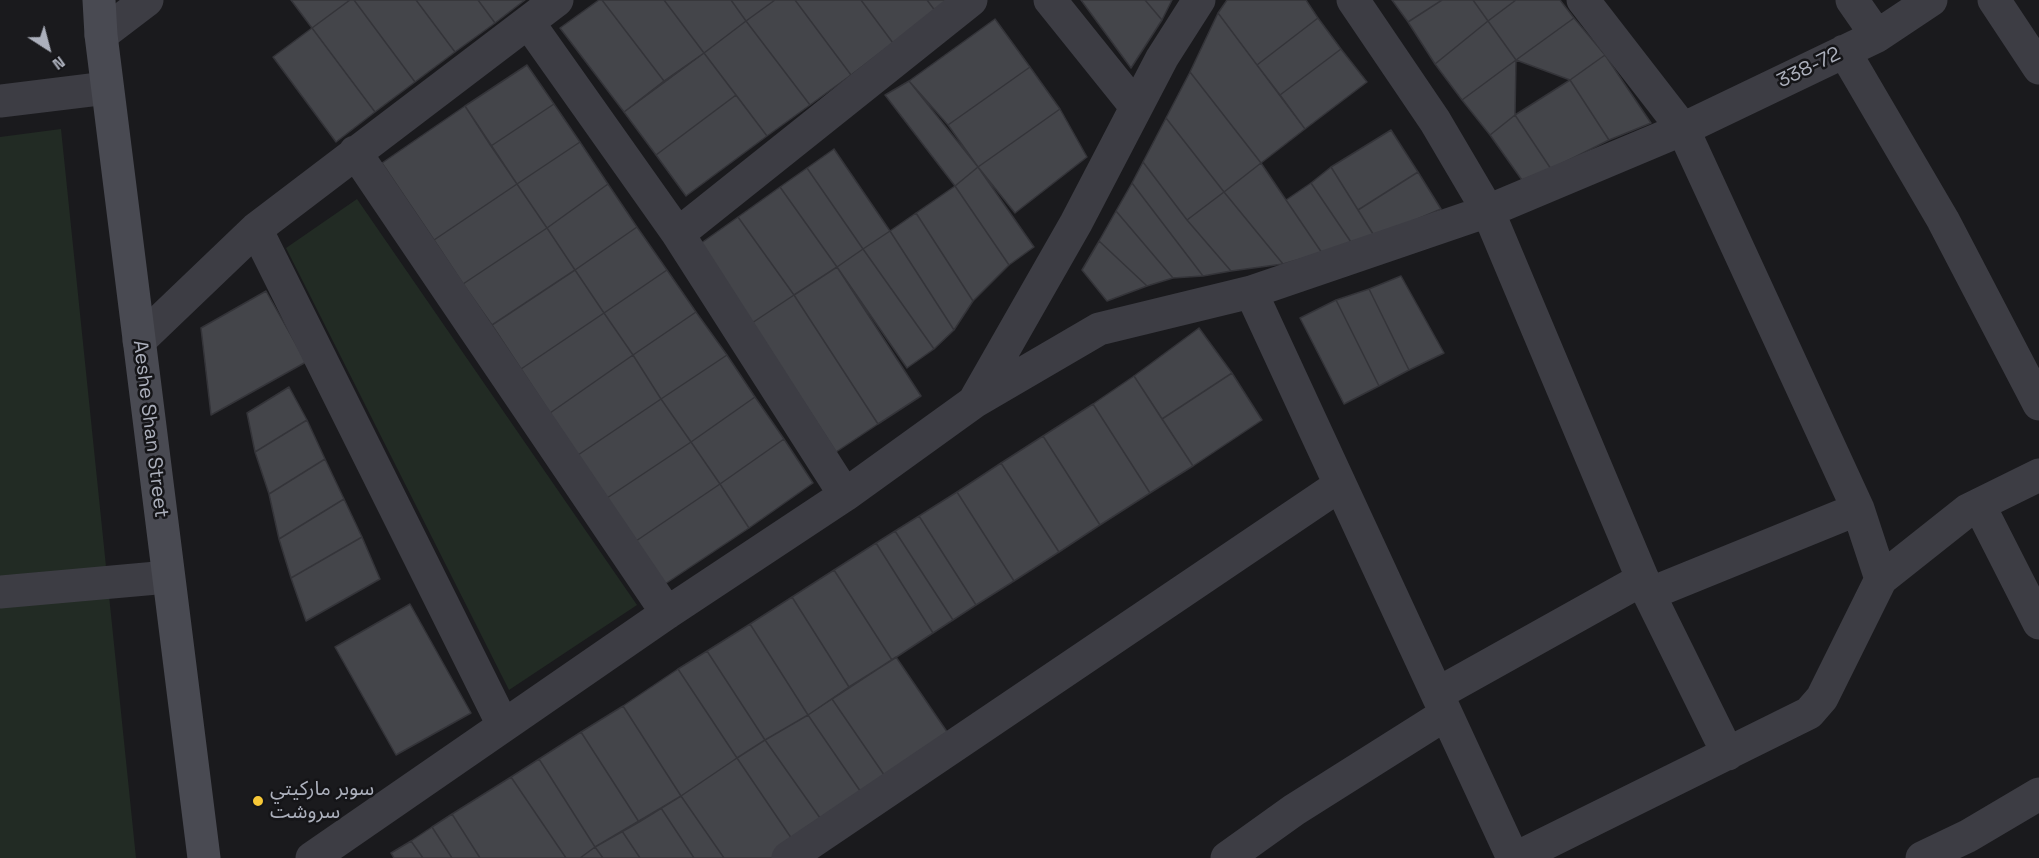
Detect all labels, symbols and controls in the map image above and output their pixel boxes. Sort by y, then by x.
north arrow [18,18,78,78]
street label: 338-72 [1773,42,1845,94]
text: N [48,51,69,75]
street label: Aeshe Shan Street [127,339,173,519]
place label: سوبر ماركيتي سروشت [270,778,374,825]
marker: سوبر ماركيتي سروشت [251,794,265,808]

